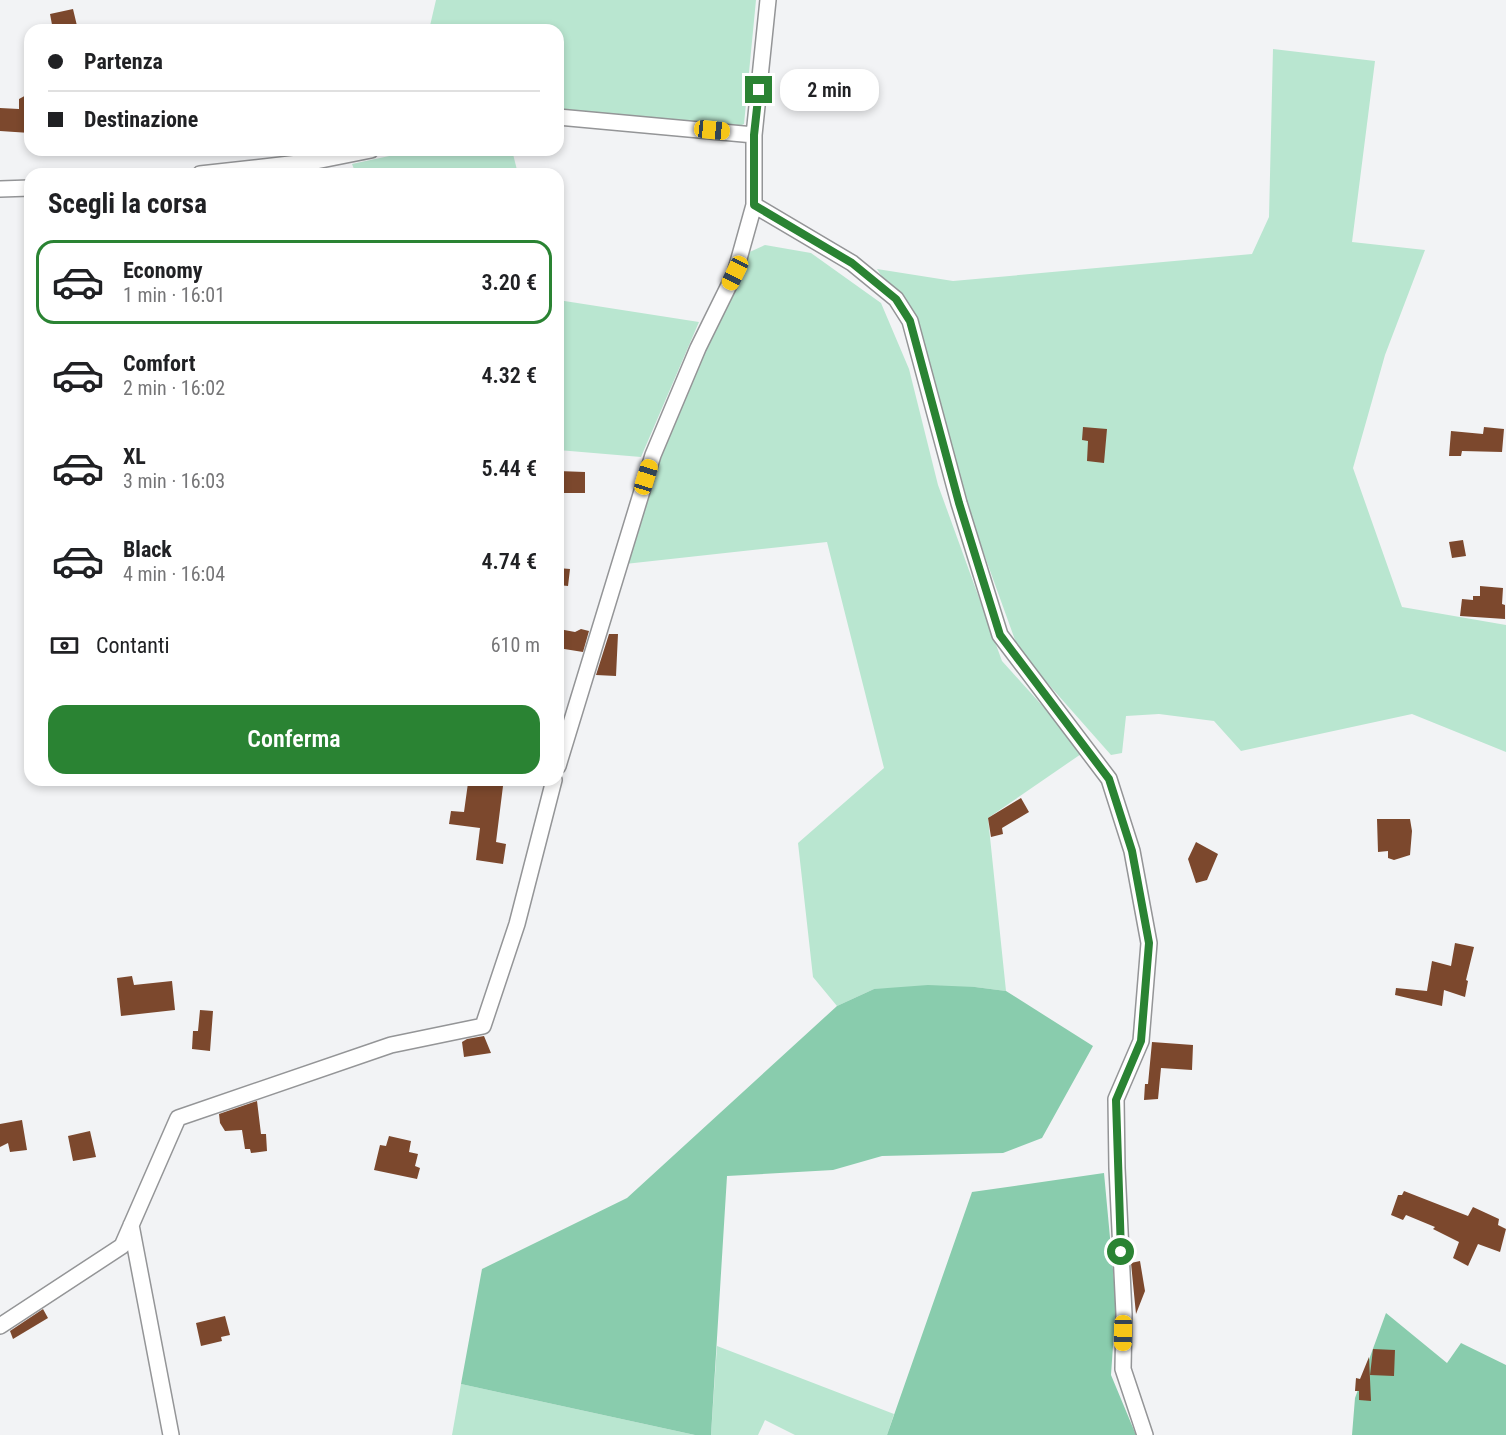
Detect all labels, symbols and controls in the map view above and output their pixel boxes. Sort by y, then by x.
text: Partenza [84,49,163,74]
callout: 2 min [780,69,879,111]
route end [745,76,772,103]
text: 2 min [807,78,852,102]
text: Destinazione [84,107,198,132]
car [693,119,731,141]
text: Scegli la corsa [48,188,207,220]
car [719,253,751,293]
icon: car [51,255,105,309]
text: Economy [123,258,203,283]
text: 3.20 € [481,270,537,295]
text: 1 min · 16:01 [123,283,225,307]
icon: car [51,348,105,402]
text: Comfort [123,351,196,376]
text: 4.32 € [481,363,537,388]
text: 2 min · 16:02 [123,376,225,400]
icon: car [51,441,105,495]
text: XL [123,444,146,469]
text: 5.44 € [481,456,537,481]
car [632,457,660,497]
text: 3 min · 16:03 [123,469,225,493]
icon: car [51,534,105,588]
text: Black [123,537,172,562]
text: 4.74 € [481,549,537,574]
text: 4 min · 16:04 [123,562,225,586]
icon: cash [48,629,81,662]
text: Contanti [96,633,169,658]
text: 610 m [491,633,540,657]
button: Conferma [48,705,540,774]
route start [1107,1238,1134,1265]
car [1114,1315,1132,1351]

